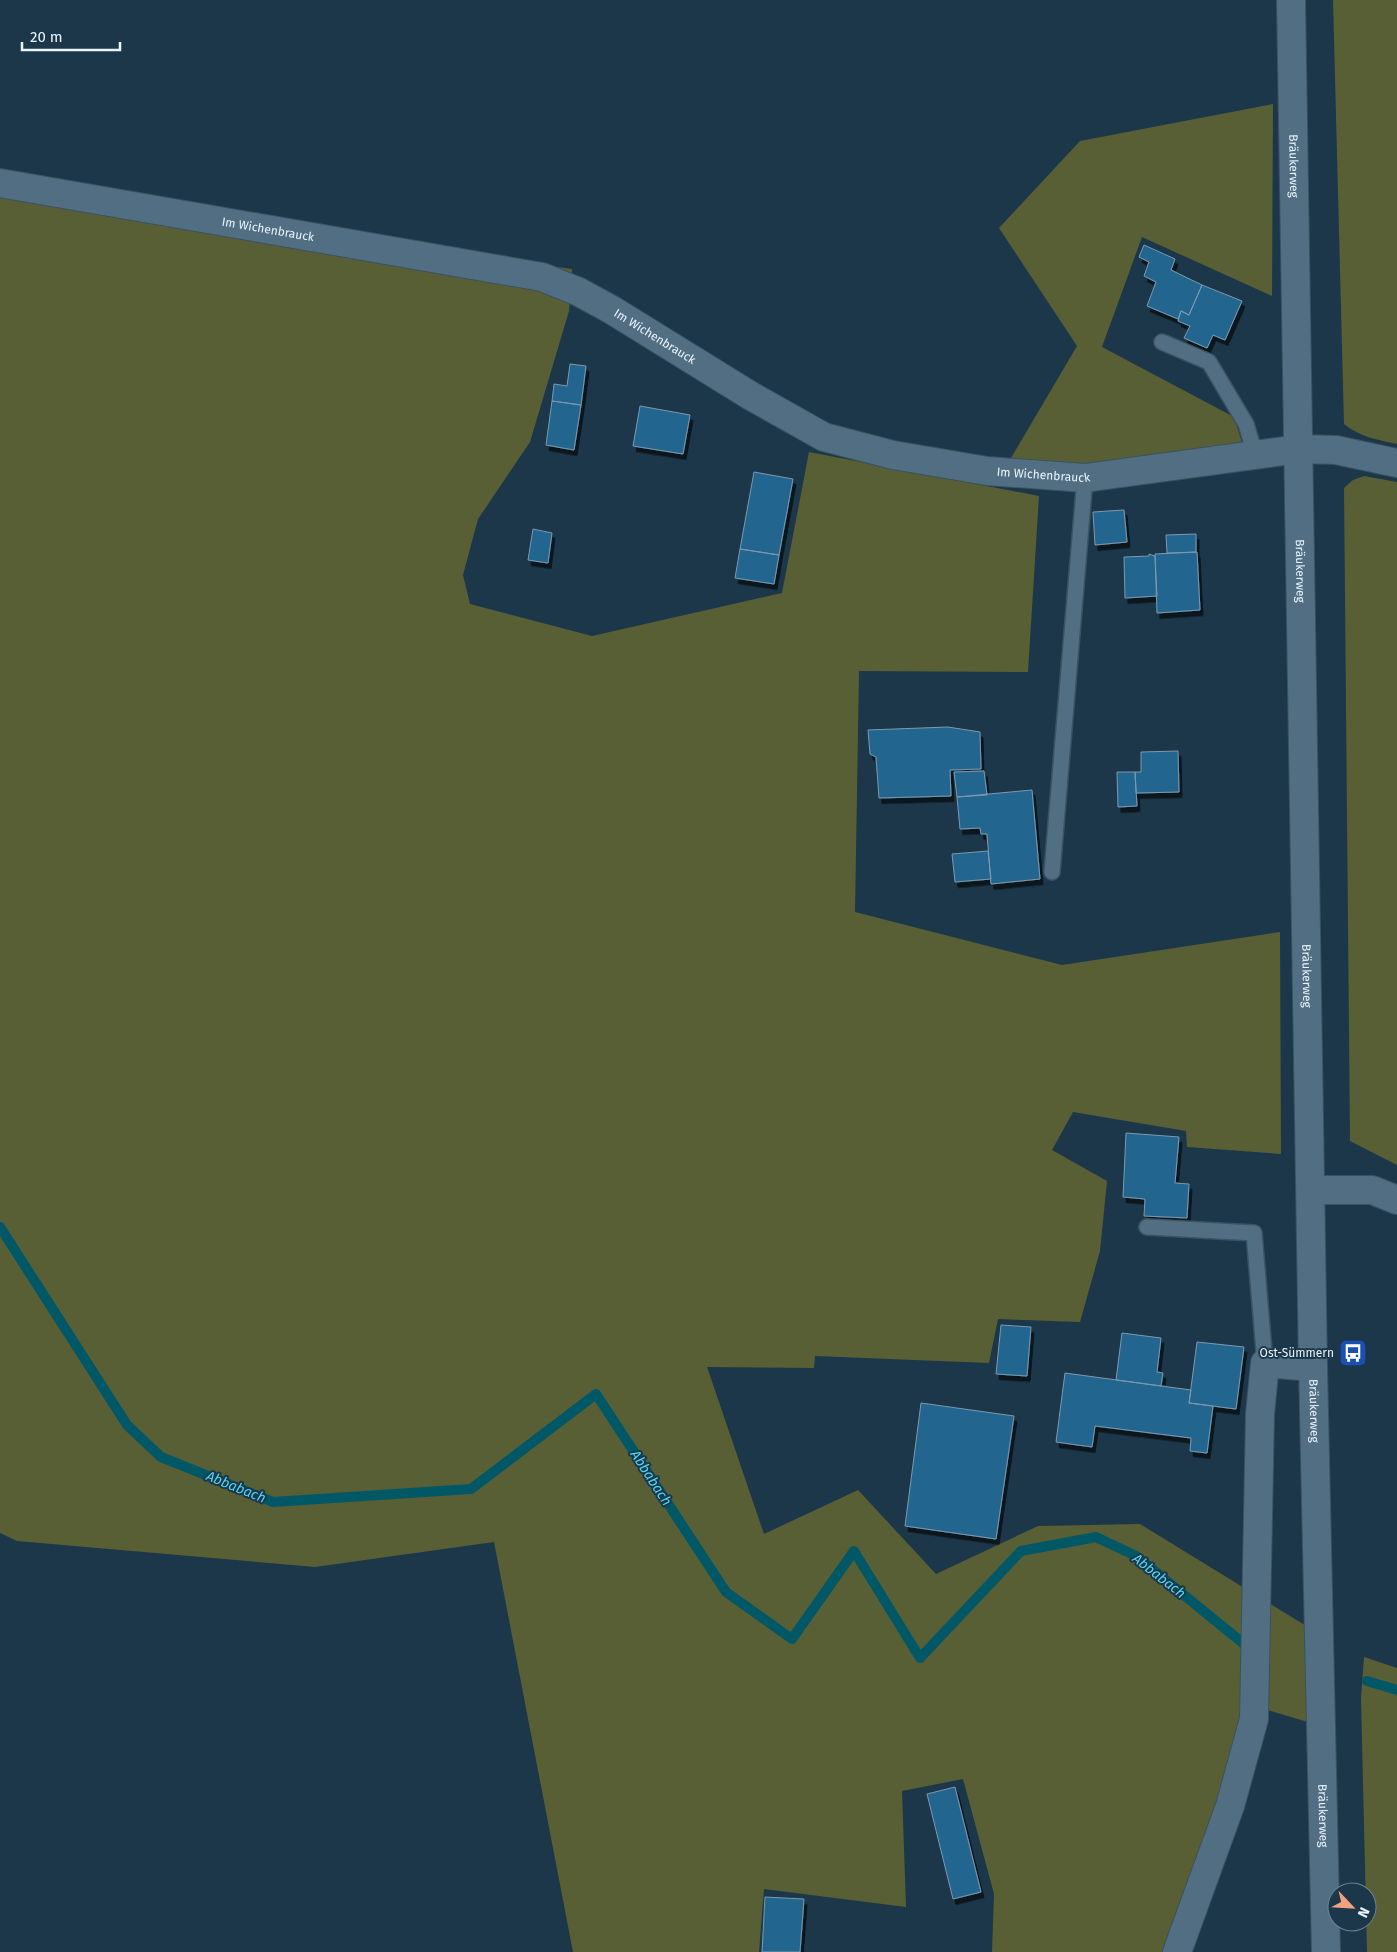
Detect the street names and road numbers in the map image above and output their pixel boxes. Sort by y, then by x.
street label: Bräukerweg [1286,134,1301,199]
street label: Im Wichenbrauck [221,215,316,245]
street label: Im Wichenbrauck [611,306,699,368]
street label: Im Wichenbrauck [996,465,1092,485]
street label: Bräukerweg [1293,539,1308,604]
street label: Bräukerweg [1299,944,1314,1009]
street label: Bräukerweg [1306,1379,1322,1444]
street label: Bräukerweg [1315,1784,1331,1848]

